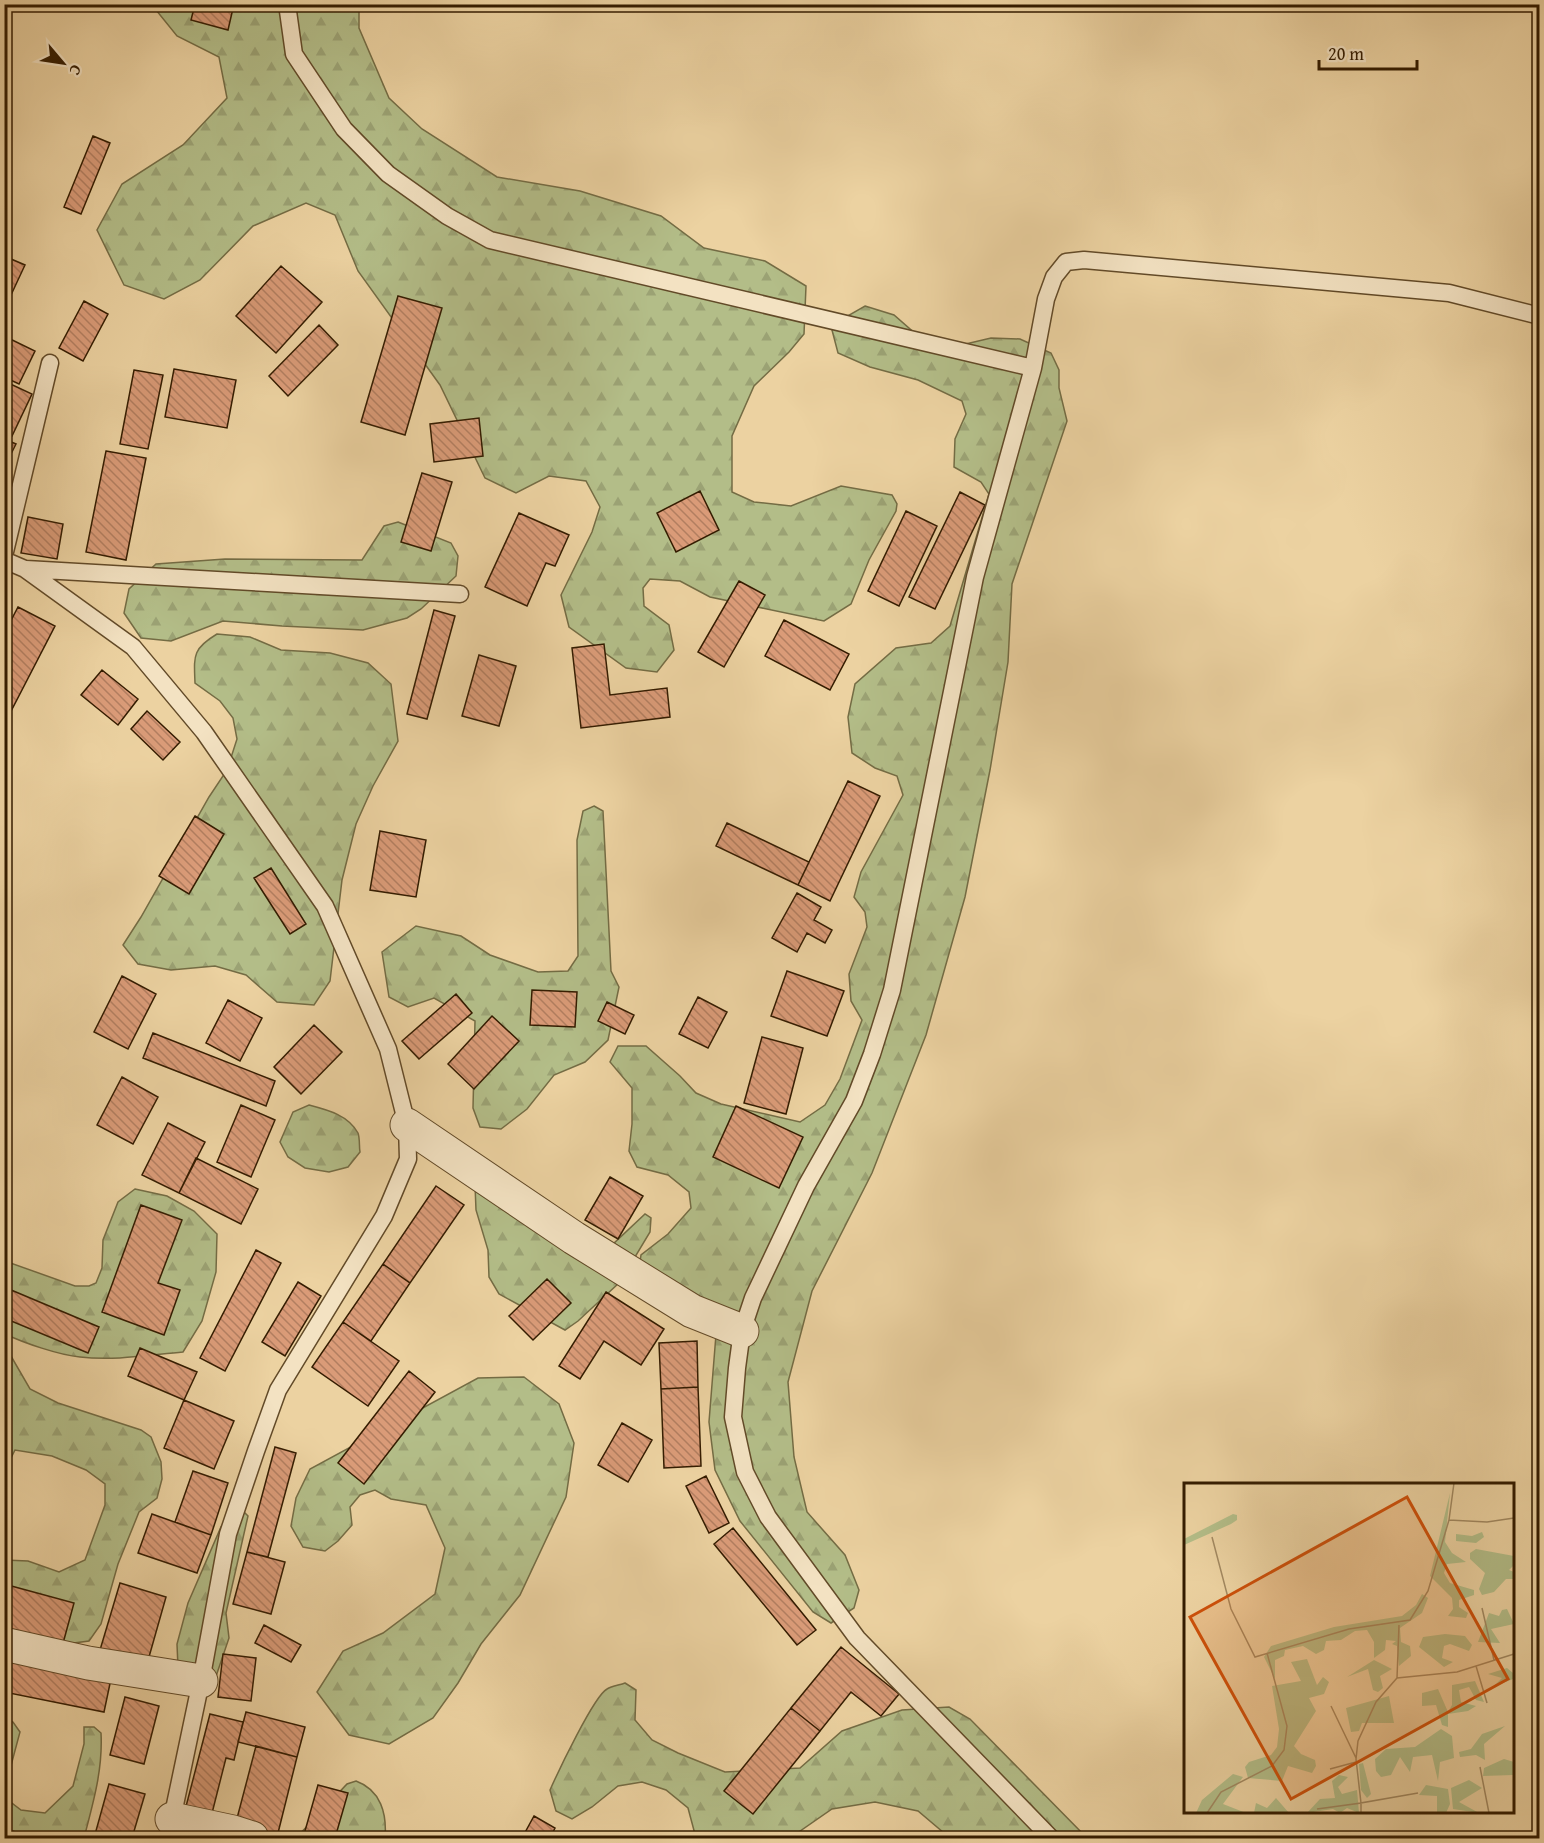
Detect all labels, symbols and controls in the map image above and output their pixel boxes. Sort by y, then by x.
north arrow [33,33,93,93]
scale bar [1319,33,1416,71]
text: 20 m [1328,40,1364,67]
text: С [63,60,89,80]
inset map [1184,1483,1514,1813]

